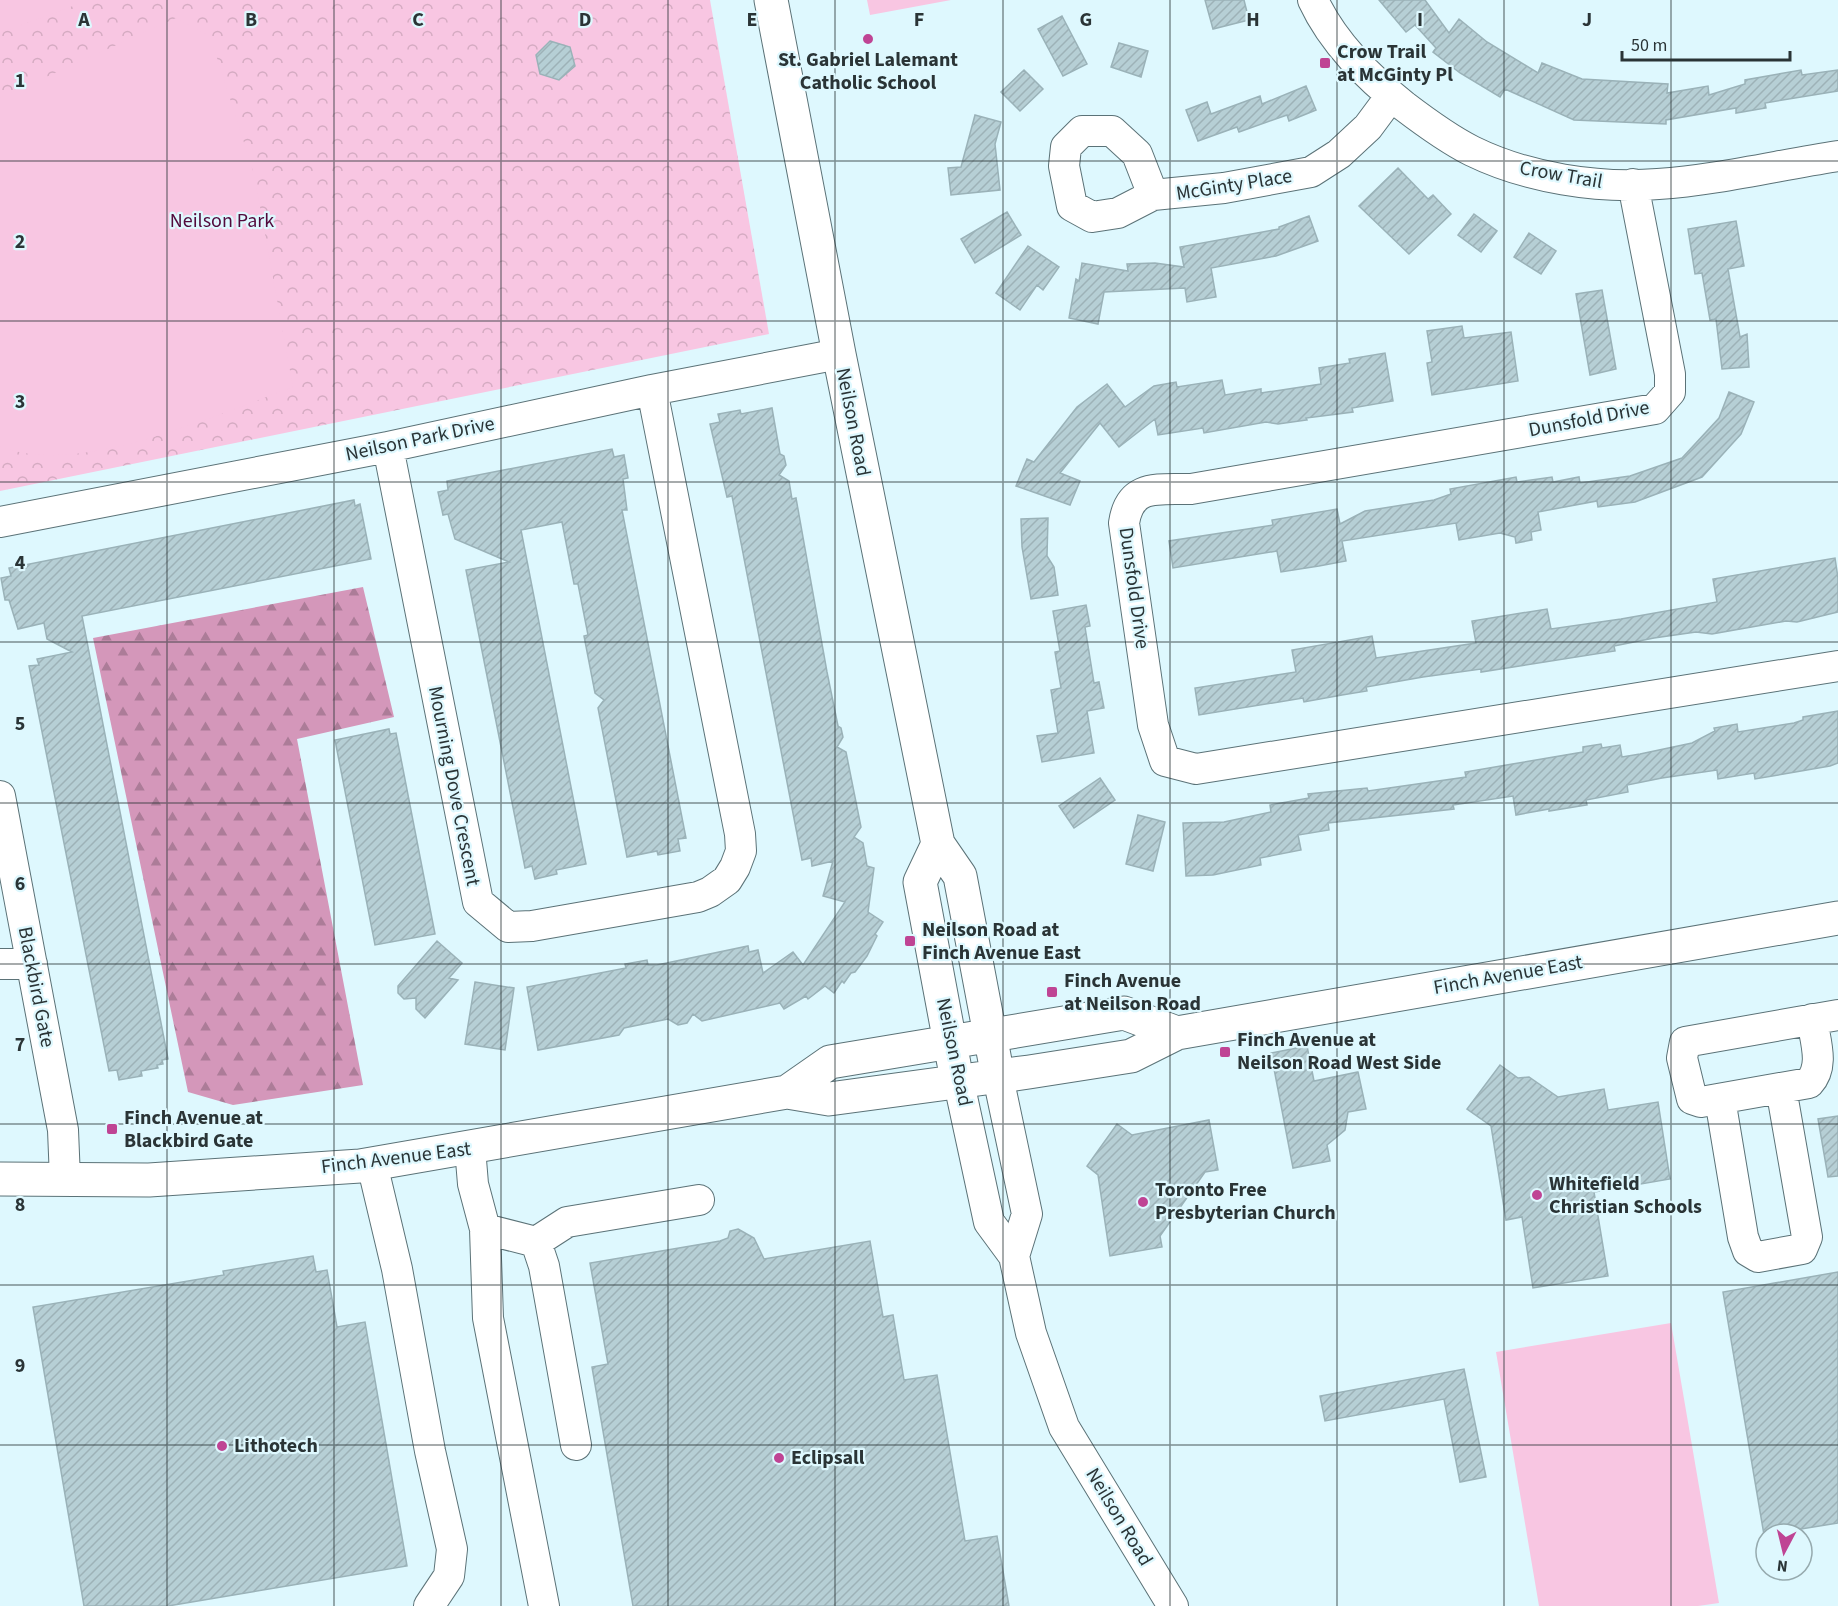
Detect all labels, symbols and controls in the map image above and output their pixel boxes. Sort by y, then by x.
text: A [77,6,90,34]
text: B [245,6,257,34]
text: C [412,6,424,34]
text: D [579,6,591,34]
text: E [747,6,757,34]
text: F [914,6,924,34]
text: G [1080,6,1092,34]
text: H [1246,6,1260,34]
text: I [1417,6,1423,34]
text: J [1582,6,1592,34]
scale bar [1622,24,1790,62]
marker: St. Gabriel Lalemant Catholic School [861,32,875,46]
text: 50 m [1631,33,1667,58]
place label: Crow Trail at McGinty Pl [1337,38,1453,89]
place label: St. Gabriel Lalemant Catholic School [778,46,958,97]
marker: Crow Trail at McGinty Pl [1318,56,1332,70]
text: 1 [15,67,25,95]
street label: Crow Trail [1517,154,1605,196]
street label: McGinty Place [1174,162,1294,208]
park label: Neilson Park [170,207,274,235]
text: 2 [15,228,25,256]
street label: Neilson Road [829,365,877,479]
text: 3 [15,388,25,416]
street label: Dunsfold Drive [1526,394,1652,444]
street label: Neilson Park Drive [343,410,497,468]
street label: Dunsfold Drive [1112,525,1156,651]
text: 4 [15,549,26,577]
street label: Mourning Dove Crescent [421,684,487,889]
text: 5 [15,710,25,738]
text: 6 [15,870,25,898]
place label: Neilson Road at Finch Avenue East [922,916,1081,967]
street label: Blackbird Gate [11,924,61,1050]
marker: Neilson Road at Finch Avenue East [903,934,917,948]
street label: Finch Avenue East [1431,948,1585,1002]
place label: Finch Avenue at Neilson Road [1064,967,1201,1018]
marker: Finch Avenue at Neilson Road [1045,985,1059,999]
street label: Neilson Road [929,995,979,1109]
place label: Finch Avenue at Neilson Road West Side [1237,1026,1441,1077]
text: 7 [15,1031,25,1059]
marker: Finch Avenue at Neilson Road West Side [1218,1045,1232,1059]
place label: Finch Avenue at Blackbird Gate [124,1104,263,1155]
marker: Finch Avenue at Blackbird Gate [105,1122,119,1136]
street label: Finch Avenue East [319,1135,473,1181]
place label: Whitefield Christian Schools [1549,1170,1702,1221]
place label: Toronto Free Presbyterian Church [1155,1176,1336,1227]
marker: Whitefield Christian Schools [1530,1188,1544,1202]
text: 8 [15,1191,25,1219]
marker: Toronto Free Presbyterian Church [1136,1195,1150,1209]
text: 9 [15,1352,25,1380]
place label: Lithotech [234,1432,318,1460]
marker: Lithotech [215,1439,229,1453]
place label: Eclipsall [791,1444,865,1472]
marker: Eclipsall [772,1451,786,1465]
street label: Neilson Road [1079,1463,1159,1571]
north arrow [1754,1522,1814,1582]
text: N [1776,1554,1789,1577]

